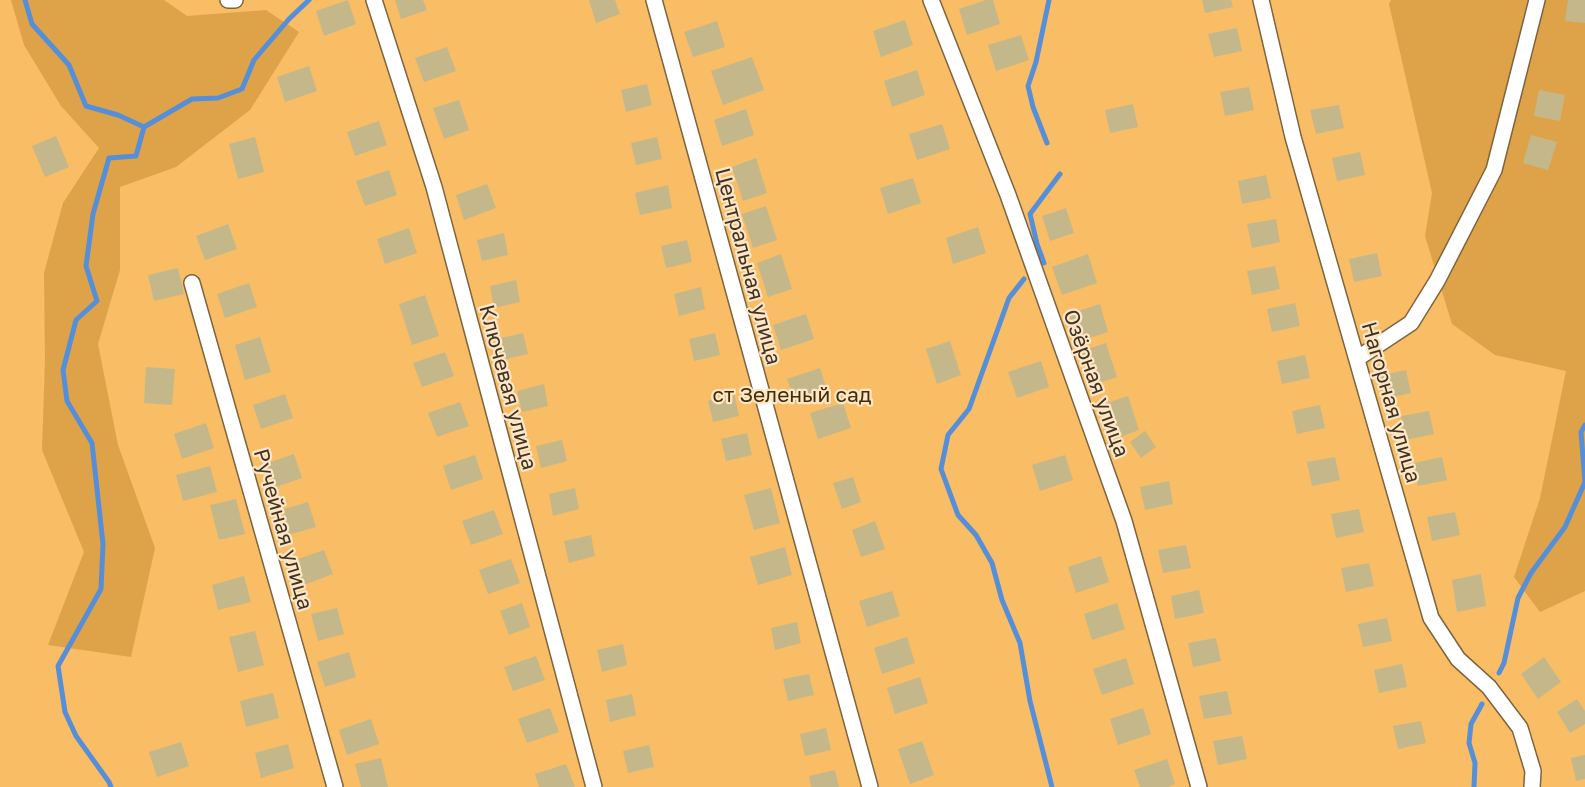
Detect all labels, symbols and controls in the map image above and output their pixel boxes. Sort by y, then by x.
street label: Центральная улица [710,165,788,367]
street label: Ключевая улица [474,302,544,472]
street label: Озёрная улица [1058,306,1136,460]
street label: Нагорная улица [1357,319,1427,485]
park label: ст Зеленый сад [712,381,872,407]
street label: Ручейная улица [249,446,319,612]

